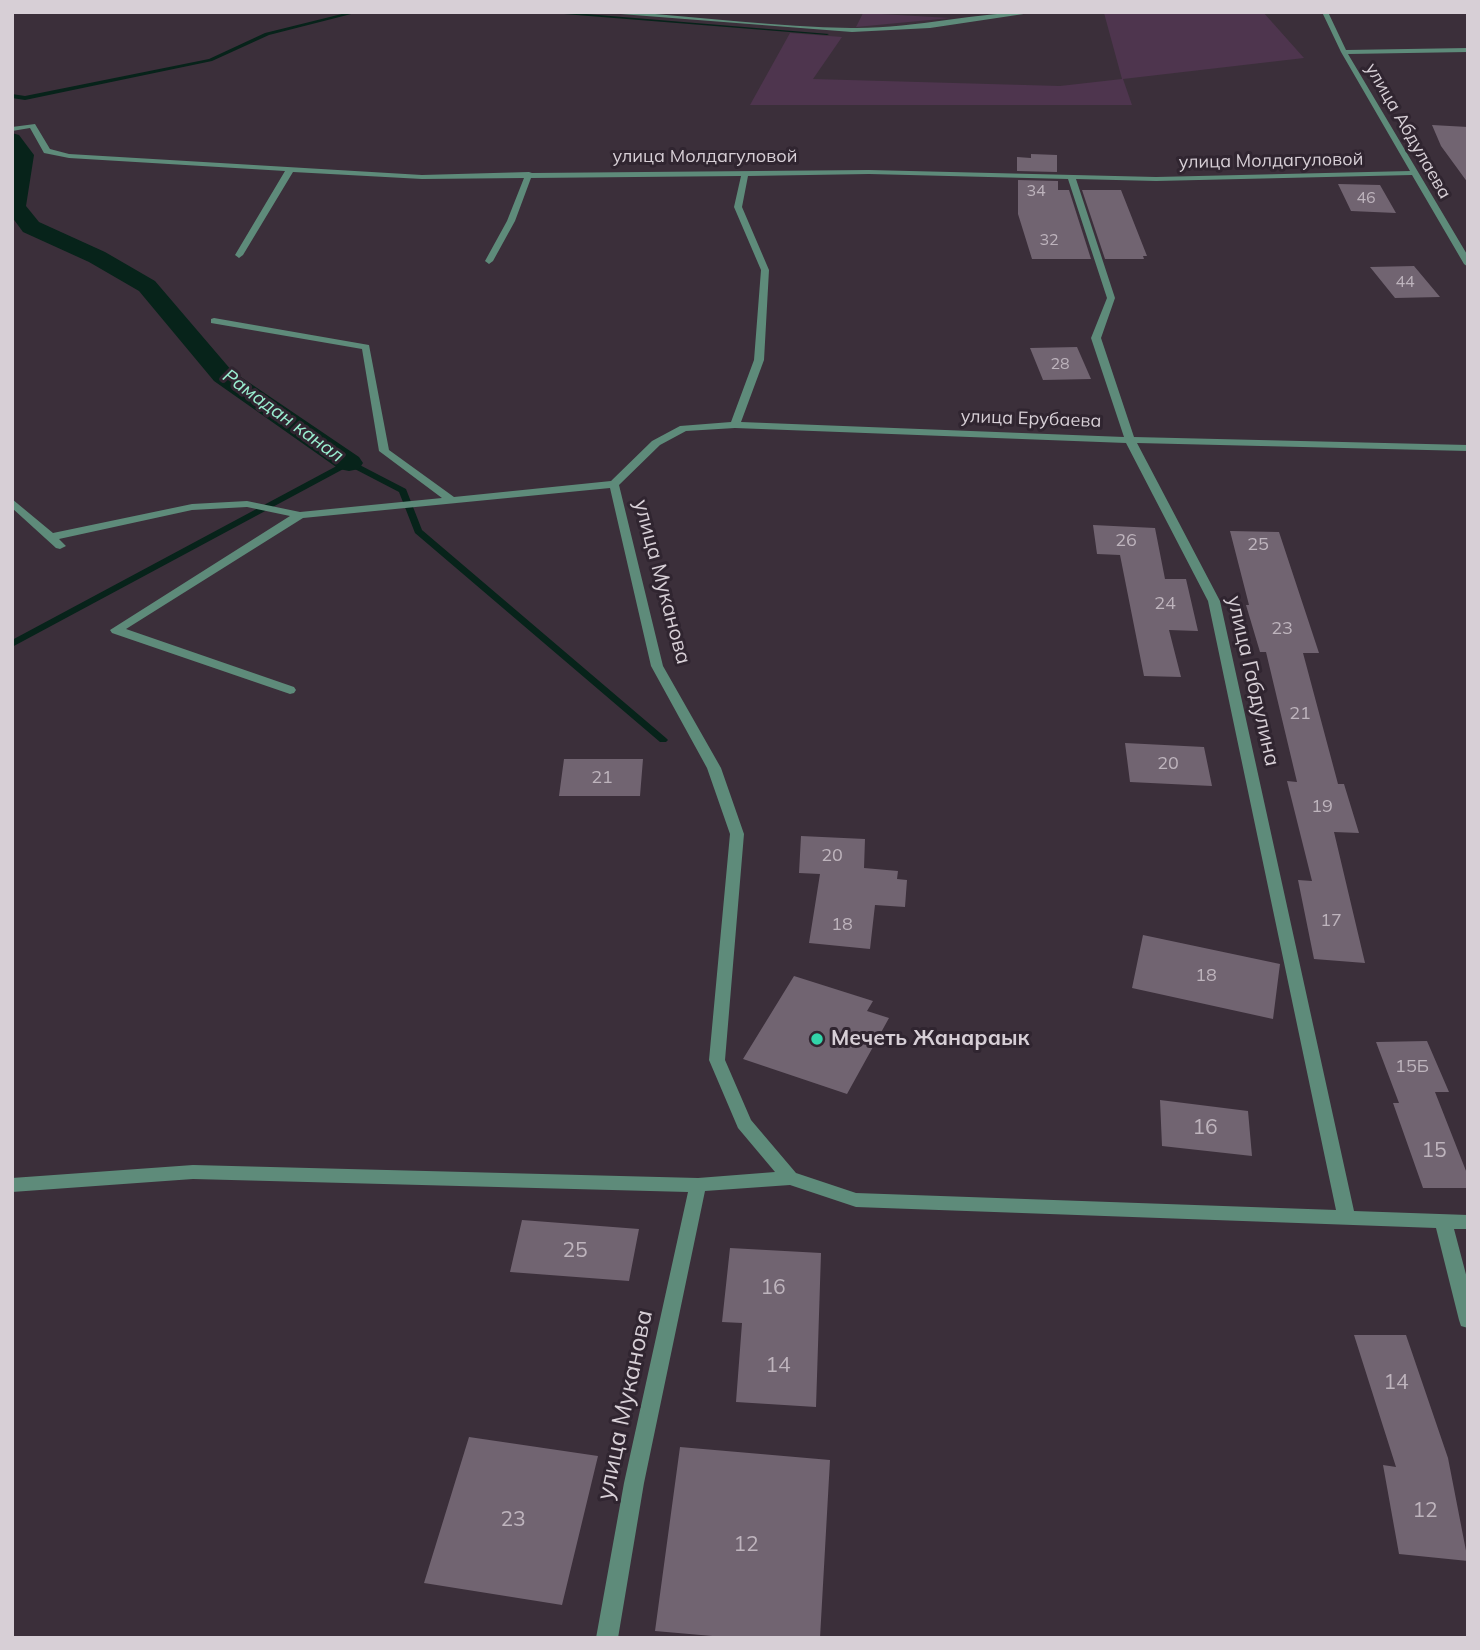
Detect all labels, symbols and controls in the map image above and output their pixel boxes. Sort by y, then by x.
street label: улица Абдулаева [1360,59,1456,203]
street label: улица Молдагуловой [613,146,797,168]
street label: улица Молдагуловой [1178,149,1364,173]
house number: 34 [1026,181,1046,201]
house number: 46 [1356,188,1376,208]
house number: 32 [1039,230,1059,250]
house number: 44 [1395,272,1415,292]
house number: 28 [1050,354,1070,374]
water label: Рамадан канал [218,365,348,467]
street label: улица Ерубаева [960,406,1102,432]
street label: улица Муканова [628,497,696,667]
house number: 26 [1115,530,1137,552]
house number: 25 [1247,534,1269,556]
house number: 24 [1154,593,1176,615]
street label: улица Габдулина [1221,593,1285,769]
house number: 23 [1271,618,1293,640]
house number: 21 [1289,703,1311,725]
house number: 20 [1157,753,1179,775]
house number: 21 [591,767,613,789]
house number: 19 [1311,796,1333,818]
house number: 20 [821,845,843,867]
house number: 17 [1320,910,1342,932]
house number: 18 [831,914,853,936]
house number: 18 [1195,965,1217,987]
place label: Мечеть Жанараык [831,1026,1030,1052]
marker: Мечеть Жанараык [809,1031,825,1047]
house number: 15Б [1395,1056,1429,1078]
house number: 16 [1192,1115,1218,1141]
house number: 15 [1421,1138,1447,1164]
house number: 25 [562,1238,588,1264]
house number: 16 [760,1275,786,1301]
street label: улица Муканова [591,1307,659,1503]
house number: 14 [765,1353,791,1379]
house number: 14 [1383,1370,1409,1396]
house number: 12 [1412,1498,1438,1524]
house number: 23 [500,1507,526,1533]
house number: 12 [733,1532,759,1558]

